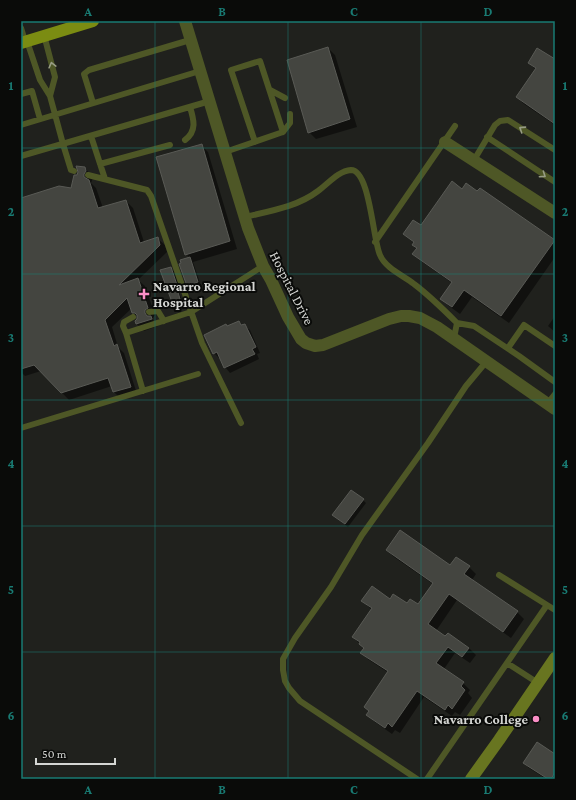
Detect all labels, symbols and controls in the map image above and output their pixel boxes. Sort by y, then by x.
text: A [83,4,92,19]
text: B [218,4,226,19]
text: C [350,4,358,19]
text: D [484,4,493,19]
one-way arrow [48,62,57,69]
text: 1 [9,78,14,93]
text: 1 [563,78,568,93]
one-way arrow [520,127,527,134]
one-way arrow [539,170,546,177]
text: 2 [8,204,15,219]
text: 2 [562,204,569,219]
street label: Hospital Drive [267,249,317,327]
place label: Navarro Regional Hospital [153,278,256,310]
marker: Navarro Regional Hospital [138,288,150,300]
text: 3 [8,330,14,345]
text: 3 [562,330,568,345]
text: 4 [7,456,15,471]
text: 4 [561,456,569,471]
text: 5 [8,582,14,597]
text: 5 [562,582,568,597]
text: 6 [7,708,15,723]
text: 6 [561,708,569,723]
place label: Navarro College [434,711,528,727]
marker: Navarro College [531,714,541,724]
scale bar [36,740,115,766]
text: 50 m [42,747,67,761]
text: A [83,782,92,797]
text: B [218,782,226,797]
text: C [350,782,358,797]
text: D [484,782,493,797]

